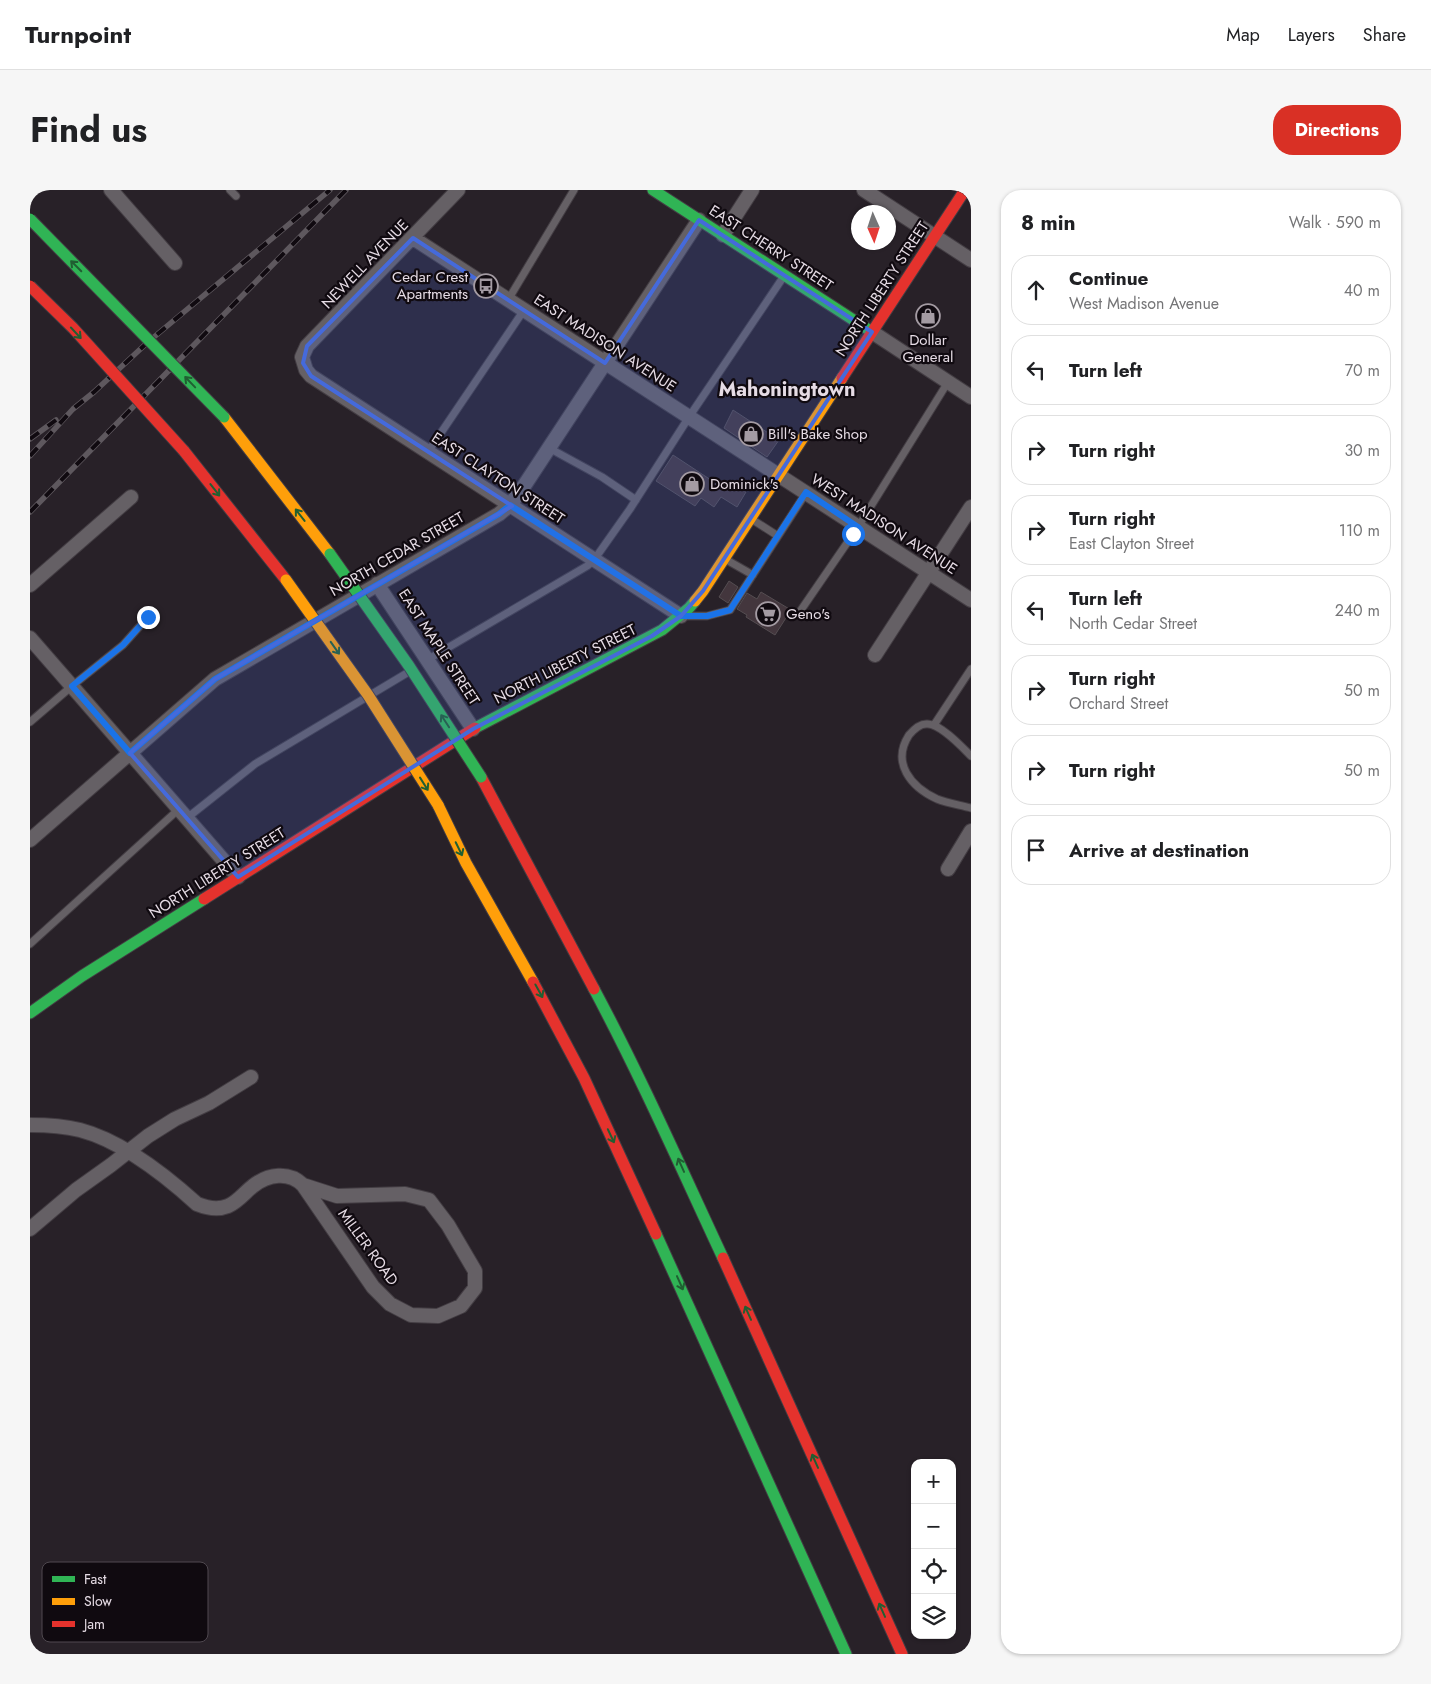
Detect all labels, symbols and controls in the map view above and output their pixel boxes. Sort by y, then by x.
text: Turnpoint [25,17,131,52]
text: Map [1226,22,1260,48]
text: Layers [1288,22,1335,48]
text: Share [1363,22,1406,48]
text: Find us [30,105,147,155]
button: Directions [1273,105,1401,155]
street label: EAST CHERRY STREET [705,200,837,296]
north arrow [851,205,896,250]
text: 8 min [1021,208,1076,238]
text: Walk · 590 m [1289,211,1381,234]
street label: NEWELL AVENUE [317,214,413,314]
street label: NORTH LIBERTY STREET [830,217,934,361]
one-way arrow [71,260,83,272]
text: Continue [1069,265,1148,292]
place label: Cedar Crest Apartments [392,266,468,305]
bus stop icon: Cedar Crest Apartments [473,273,499,299]
icon: ahead [1022,276,1050,304]
text: 40 m [1344,279,1380,302]
street label: EAST MADISON AVENUE [529,289,681,397]
text: West Madison Avenue [1069,292,1219,315]
shop icon: Dollar General [915,303,941,329]
one-way arrow [71,326,82,339]
place label: Dollar General [903,329,953,368]
icon: left [1022,356,1050,384]
text: Turn left [1069,357,1142,384]
text: 70 m [1345,359,1380,382]
district label: Mahoningtown [718,375,856,404]
one-way arrow [184,376,196,388]
shop icon: Bill's Bake Shop [738,421,764,447]
place label: Bill's Bake Shop [768,423,868,445]
street label: EAST CLAYTON STREET [427,427,569,529]
icon: right [1022,436,1050,464]
text: Turn right [1069,437,1155,464]
text: 30 m [1344,439,1380,462]
street label: WEST MADISON AVENUE [806,468,962,580]
shop icon: Dominick's [679,471,705,497]
place label: Dominick's [710,473,778,495]
one-way arrow [209,483,220,496]
text: Turn right [1069,505,1155,532]
street label: NORTH CEDAR STREET [326,506,468,602]
one-way arrow [295,508,305,522]
icon: right [1022,516,1050,544]
text: 110 m [1339,519,1380,542]
route start [842,523,865,546]
text: East Clayton Street [1069,532,1194,555]
street label: EAST MAPLE STREET [393,585,485,709]
text: Turn left [1069,585,1142,612]
icon: left [1022,596,1050,624]
text: 240 m [1335,599,1380,622]
supermarket icon: Geno's [755,601,781,627]
place label: Geno's [786,603,830,625]
route end [137,606,160,629]
text: North Cedar Street [1069,612,1197,635]
street label: NORTH LIBERTY STREET [490,619,640,709]
one-way arrow [329,641,340,654]
text: Turn right [1069,665,1155,692]
icon: right [1022,676,1050,704]
text: 50 m [1344,679,1380,702]
text: Orchard Street [1069,692,1168,715]
one-way arrow [440,715,450,729]
icon: right [1022,756,1050,784]
text: Turn right [1069,757,1155,784]
text: 50 m [1344,759,1380,782]
one-way arrow [419,776,429,790]
street label: NORTH LIBERTY STREET [145,822,289,924]
icon: arrive [1022,836,1050,864]
text: Arrive at destination [1069,837,1249,864]
one-way arrow [455,841,465,856]
one-way arrow [534,983,544,998]
one-way arrow [607,1128,617,1143]
one-way arrow [675,1158,685,1173]
street label: MILLER ROAD [333,1204,403,1290]
one-way arrow [676,1275,685,1290]
one-way arrow [743,1306,752,1321]
one-way arrow [810,1454,820,1469]
map controls [911,1459,956,1639]
button: + [911,1459,956,1504]
button: − [911,1504,956,1549]
button: locate [911,1549,956,1594]
legend [42,1562,208,1642]
text: Fast [84,1569,107,1589]
text: Slow [84,1591,112,1611]
button: layers [911,1594,956,1639]
one-way arrow [876,1602,886,1617]
text: Jam [82,1614,105,1634]

